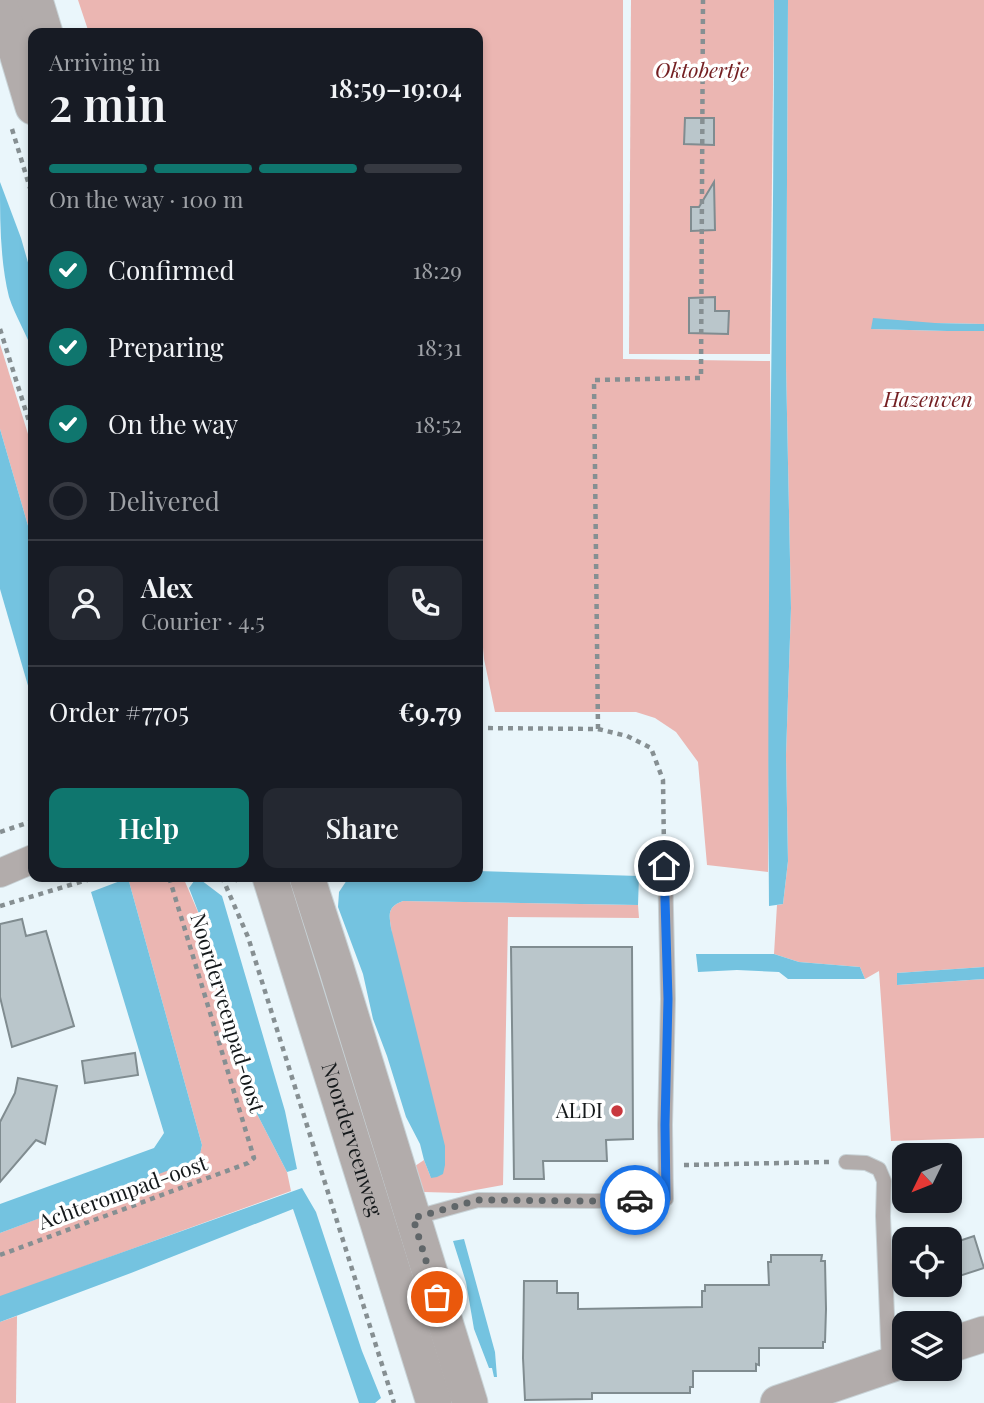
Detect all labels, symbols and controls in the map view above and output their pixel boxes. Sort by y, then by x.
text: Arriving in [49,46,161,77]
park label: Oktobertje [655,55,749,83]
text: 18:59–19:04 [329,70,462,105]
text: 2 min [49,72,167,134]
text: On the way · 100 m [49,183,243,214]
icon: check [49,251,87,289]
text: Confirmed [108,252,235,287]
text: 18:29 [413,254,462,285]
icon: check [49,328,87,366]
text: Preparing [108,329,224,364]
text: 18:31 [417,331,462,362]
park label: Hazenven [882,384,973,412]
icon: check [49,405,87,443]
text: On the way [108,406,238,441]
text: 18:52 [415,408,462,439]
text: Delivered [108,483,220,518]
button: person [49,566,123,640]
button: phone [388,566,462,640]
text: Alex [141,570,193,605]
text: Courier · 4.5 [141,605,265,636]
text: Order #7705 [49,694,189,729]
text: €9.79 [398,694,462,729]
button: Help [49,788,249,868]
button: Share [263,788,462,868]
pin [634,836,694,896]
icon: home [645,847,683,885]
street label: Noorderveenpad-oost [185,909,273,1116]
street label: Noorderveenweg [317,1058,391,1220]
place label: ALDI [555,1095,603,1123]
marker: ALDI [609,1103,625,1119]
north arrow [892,1143,962,1213]
map controls [892,1143,962,1381]
street label: Achterompad-oost [33,1147,211,1235]
courier [600,1165,670,1235]
icon: car [616,1181,654,1219]
button: locate [892,1227,962,1297]
pin [407,1267,467,1327]
icon: bag [418,1278,456,1316]
button: layers [892,1311,962,1381]

